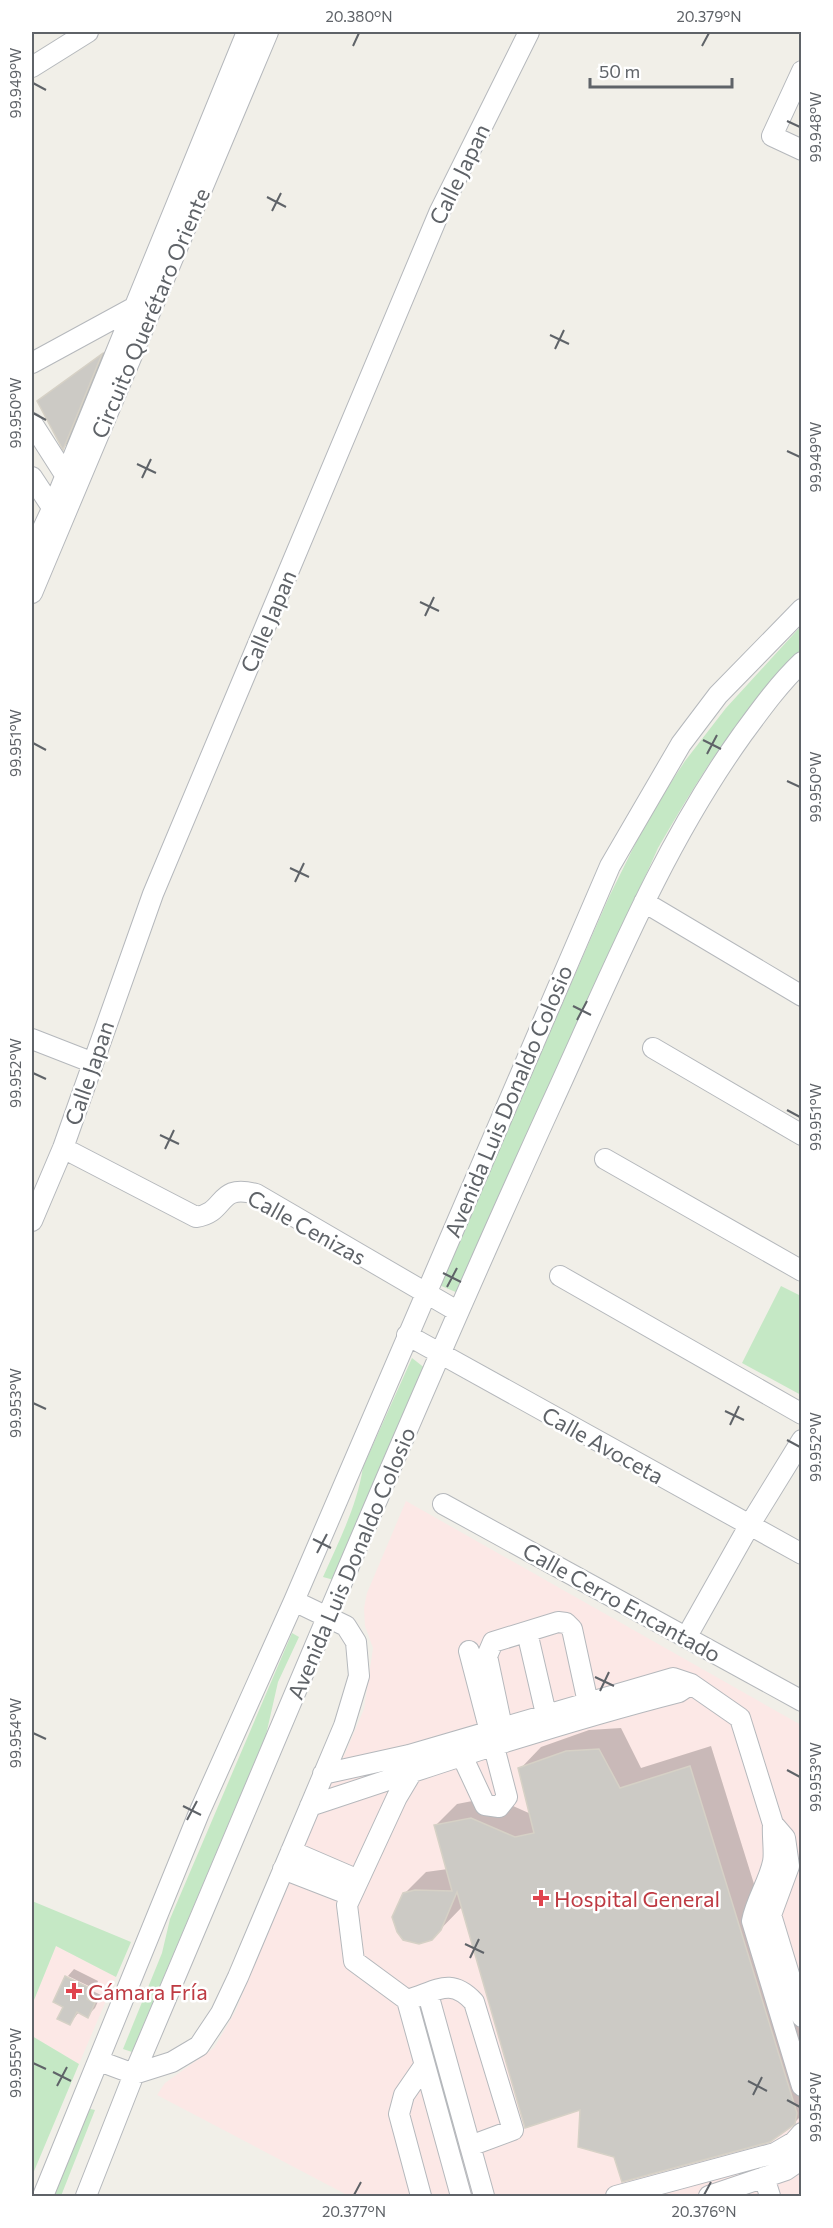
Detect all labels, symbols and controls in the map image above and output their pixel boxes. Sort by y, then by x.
text: 20.380°N [325,7,393,25]
text: 20.379°N [676,7,742,25]
text: 99.949°W [6,48,24,118]
scale bar [590,51,732,89]
text: 50 m [599,60,640,82]
text: 99.948°W [806,92,824,162]
street label: Calle Japan [423,119,495,229]
street label: Circuito Querétaro Oriente [85,184,215,442]
text: 99.950°W [6,377,24,449]
text: 99.949°W [806,422,824,492]
street label: Calle Japan [234,566,302,676]
text: 99.951°W [6,709,24,777]
text: 99.950°W [806,751,824,823]
street label: Avenida Luis Donaldo Colosio [438,961,578,1241]
street label: Calle Japan [59,1017,119,1129]
text: 99.952°W [6,1038,24,1108]
text: 99.951°W [806,1083,824,1151]
street label: Calle Cenizas [243,1183,371,1271]
text: 99.953°W [6,1368,24,1438]
street label: Calle Avoceta [538,1401,668,1489]
text: 99.952°W [806,1412,824,1482]
street label: Avenida Luis Donaldo Colosio [281,1423,421,1703]
street label: Calle Cerro Encantado [518,1536,726,1668]
text: 99.954°W [6,1698,24,1768]
text: 99.953°W [806,1742,824,1812]
place label: Hospital General [554,1885,720,1912]
marker: Hospital General [532,1889,550,1907]
place label: Cámara Fría [88,1978,208,2005]
marker: Cámara Fría [65,1982,83,2000]
text: 99.955°W [6,2028,24,2098]
text: 99.954°W [806,2072,824,2142]
text: 20.377°N [322,2202,386,2220]
text: 20.376°N [671,2202,737,2220]

